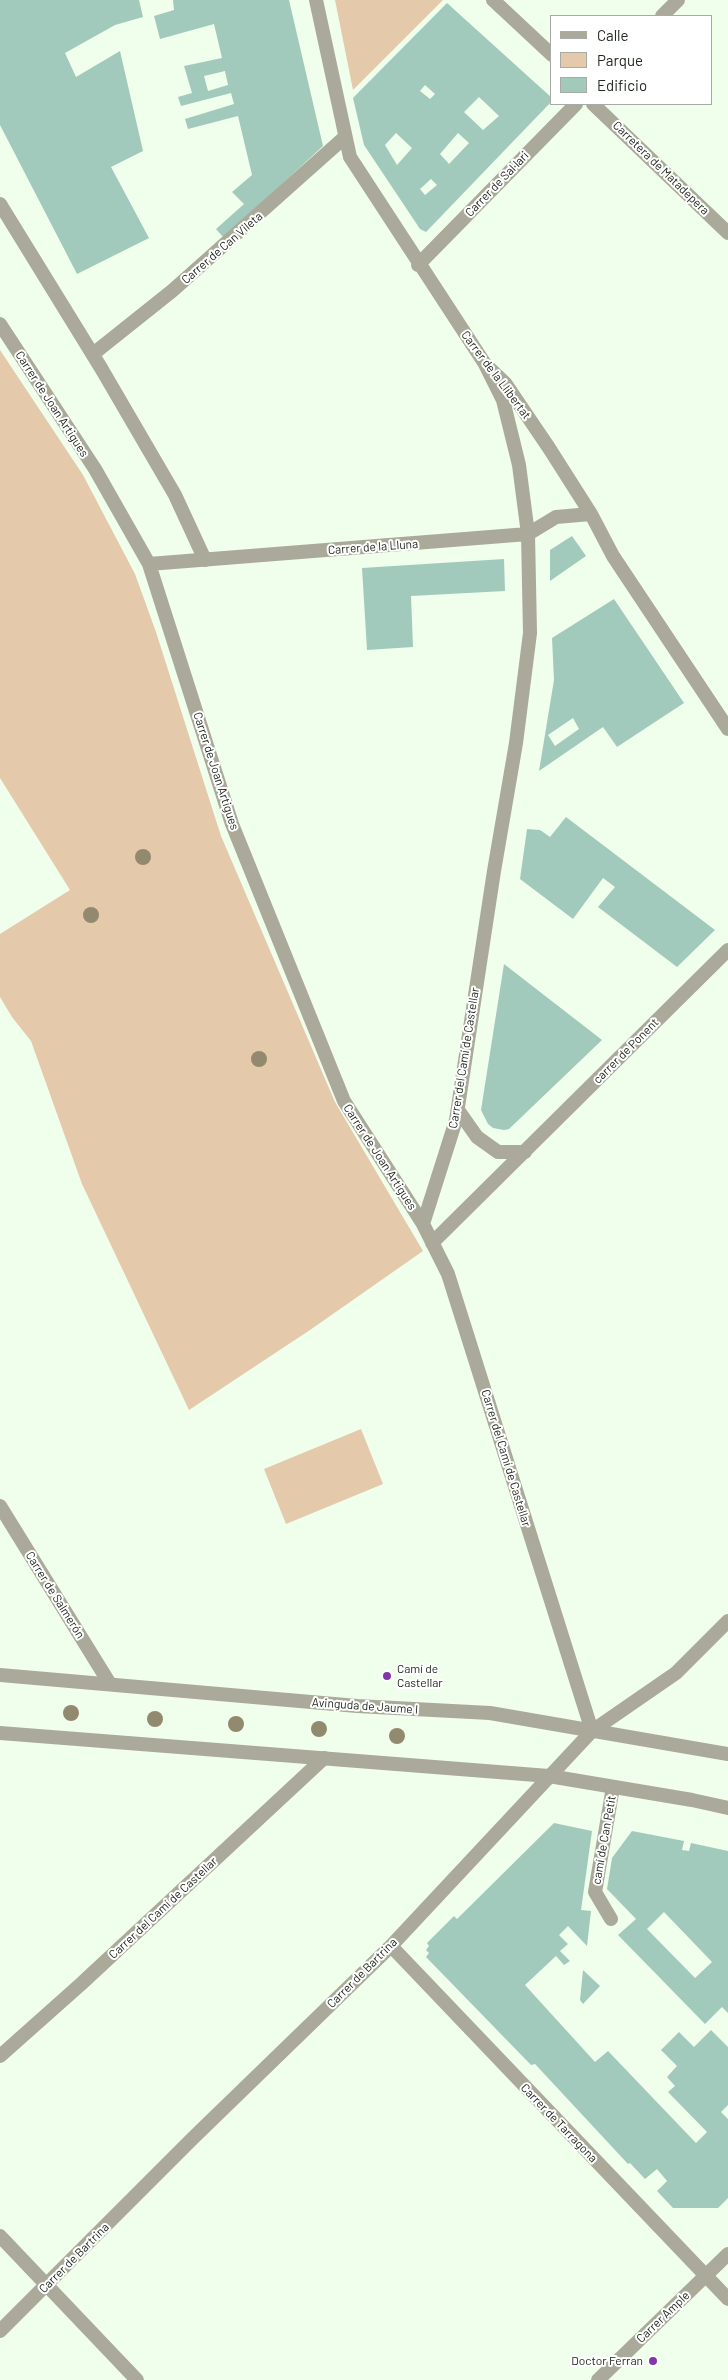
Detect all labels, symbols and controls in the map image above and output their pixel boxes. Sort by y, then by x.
legend [550,15,713,105]
text: Calle [597,26,629,44]
text: Parque [597,51,643,69]
text: Edificio [597,76,647,94]
street label: Carretera de Matadepera [610,118,712,218]
street label: Carrer de Sal·lari [462,148,532,220]
street label: Carrer de Can Vileta [179,209,265,287]
street label: Carrer de la Llibertat [458,328,534,422]
street label: Carrer de Joan Artigues [12,348,92,460]
street label: Carrer de la Lluna [327,537,419,557]
street label: Carrer de Joan Artigues [190,710,242,832]
street label: Carrer del Camí de Castellar [446,986,482,1130]
street label: carrer de Ponent [590,1015,662,1087]
street label: Carrer de Joan Artigues [340,1101,420,1213]
street label: Carrer del Camí de Castellar [478,1388,534,1528]
street label: Carrer de Salmerón [22,1549,88,1641]
place label: Camí de Castellar [397,1662,443,1690]
marker: Camí de Castellar [381,1670,393,1682]
street label: Avinguda de Jaume I [311,1695,419,1717]
street label: camí de Can Petit [589,1795,619,1885]
street label: Carrer del Camí de Castellar [106,1854,220,1962]
street label: Carrer de Bartrina [324,1935,400,2011]
street label: Carrer de Tarragona [518,2081,600,2165]
street label: Carrer de Bartrina [36,2220,112,2296]
street label: Carrer Ample [633,2288,693,2346]
place label: Doctor Ferran [571,2354,643,2368]
marker: Doctor Ferran [647,2355,659,2367]

